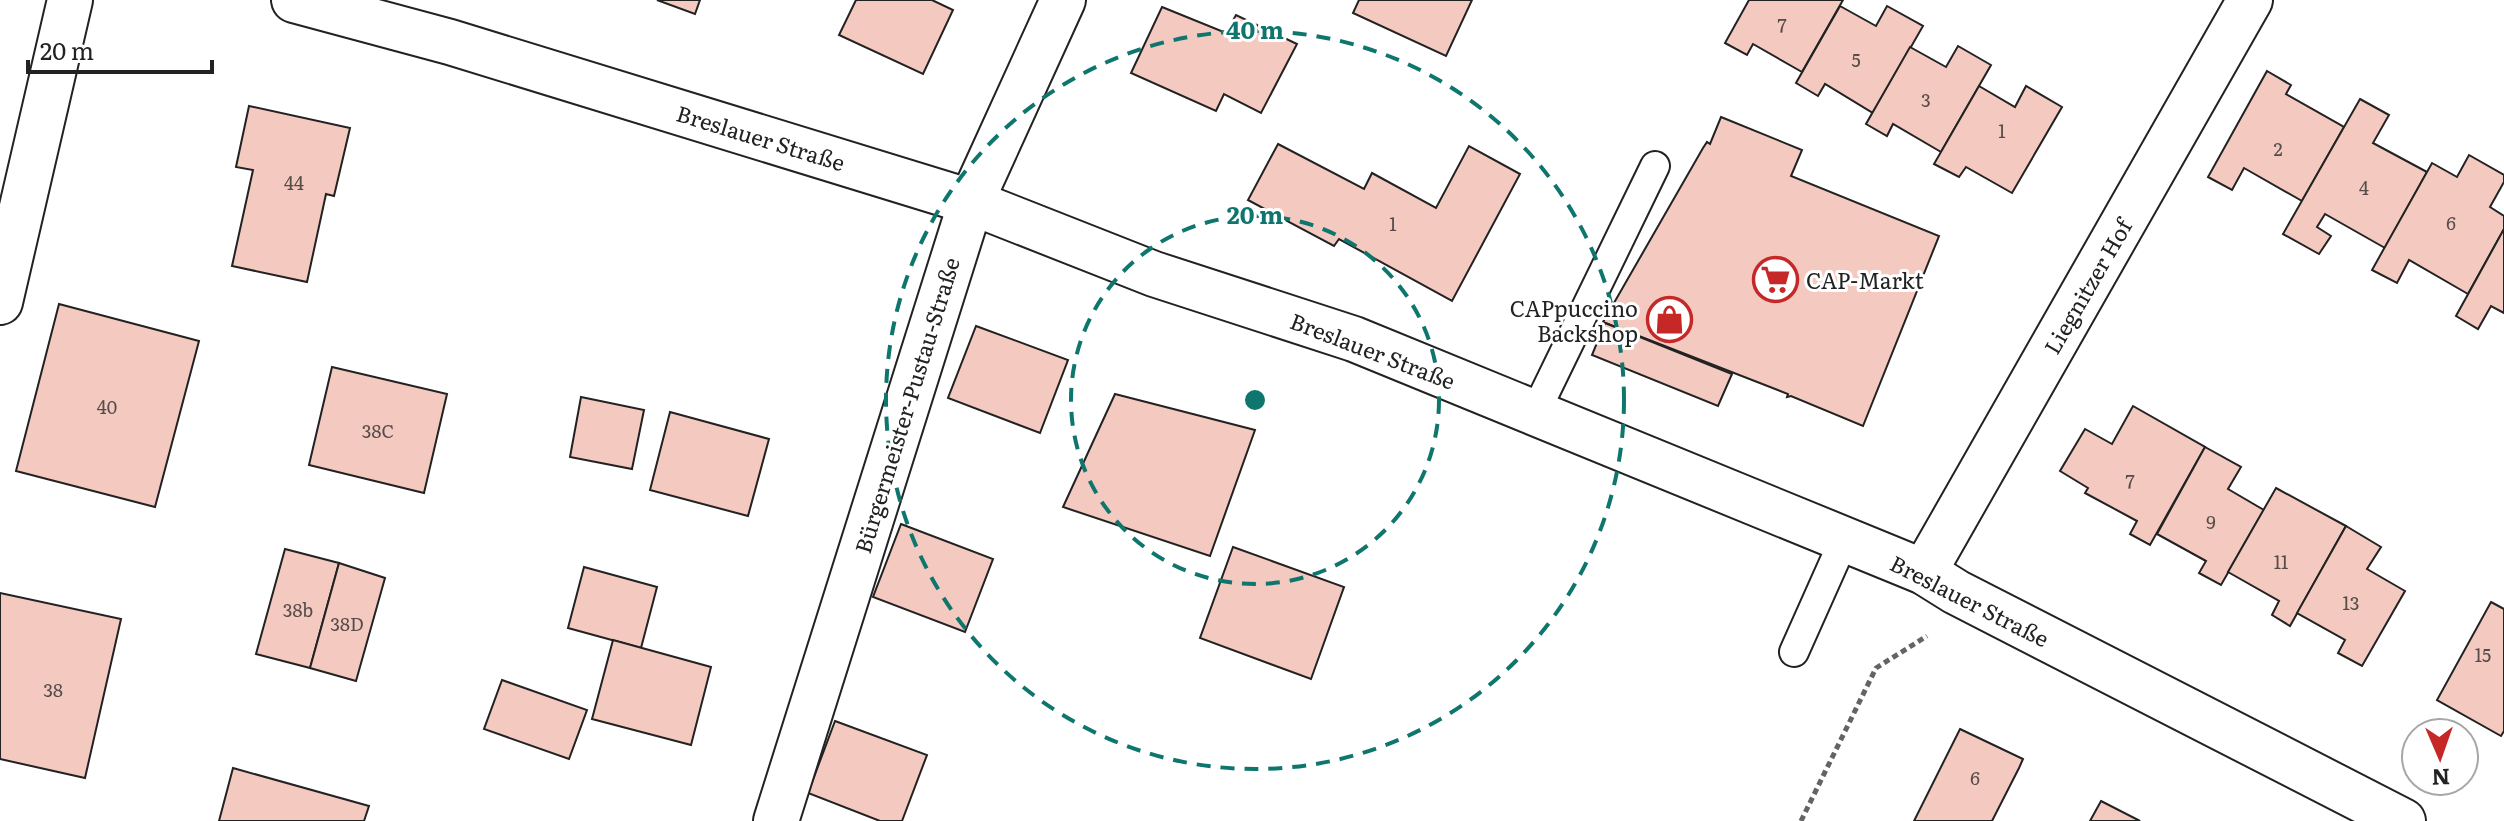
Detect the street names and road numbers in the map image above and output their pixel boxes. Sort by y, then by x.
street label: Breslauer Straße [673,96,849,178]
street label: Liegnitzer Hof [2035,211,2140,360]
street label: Bürgermeister-Pustau-Straße [845,253,967,557]
street label: Breslauer Straße [1286,303,1460,397]
street label: Breslauer Straße [1885,546,2055,654]

